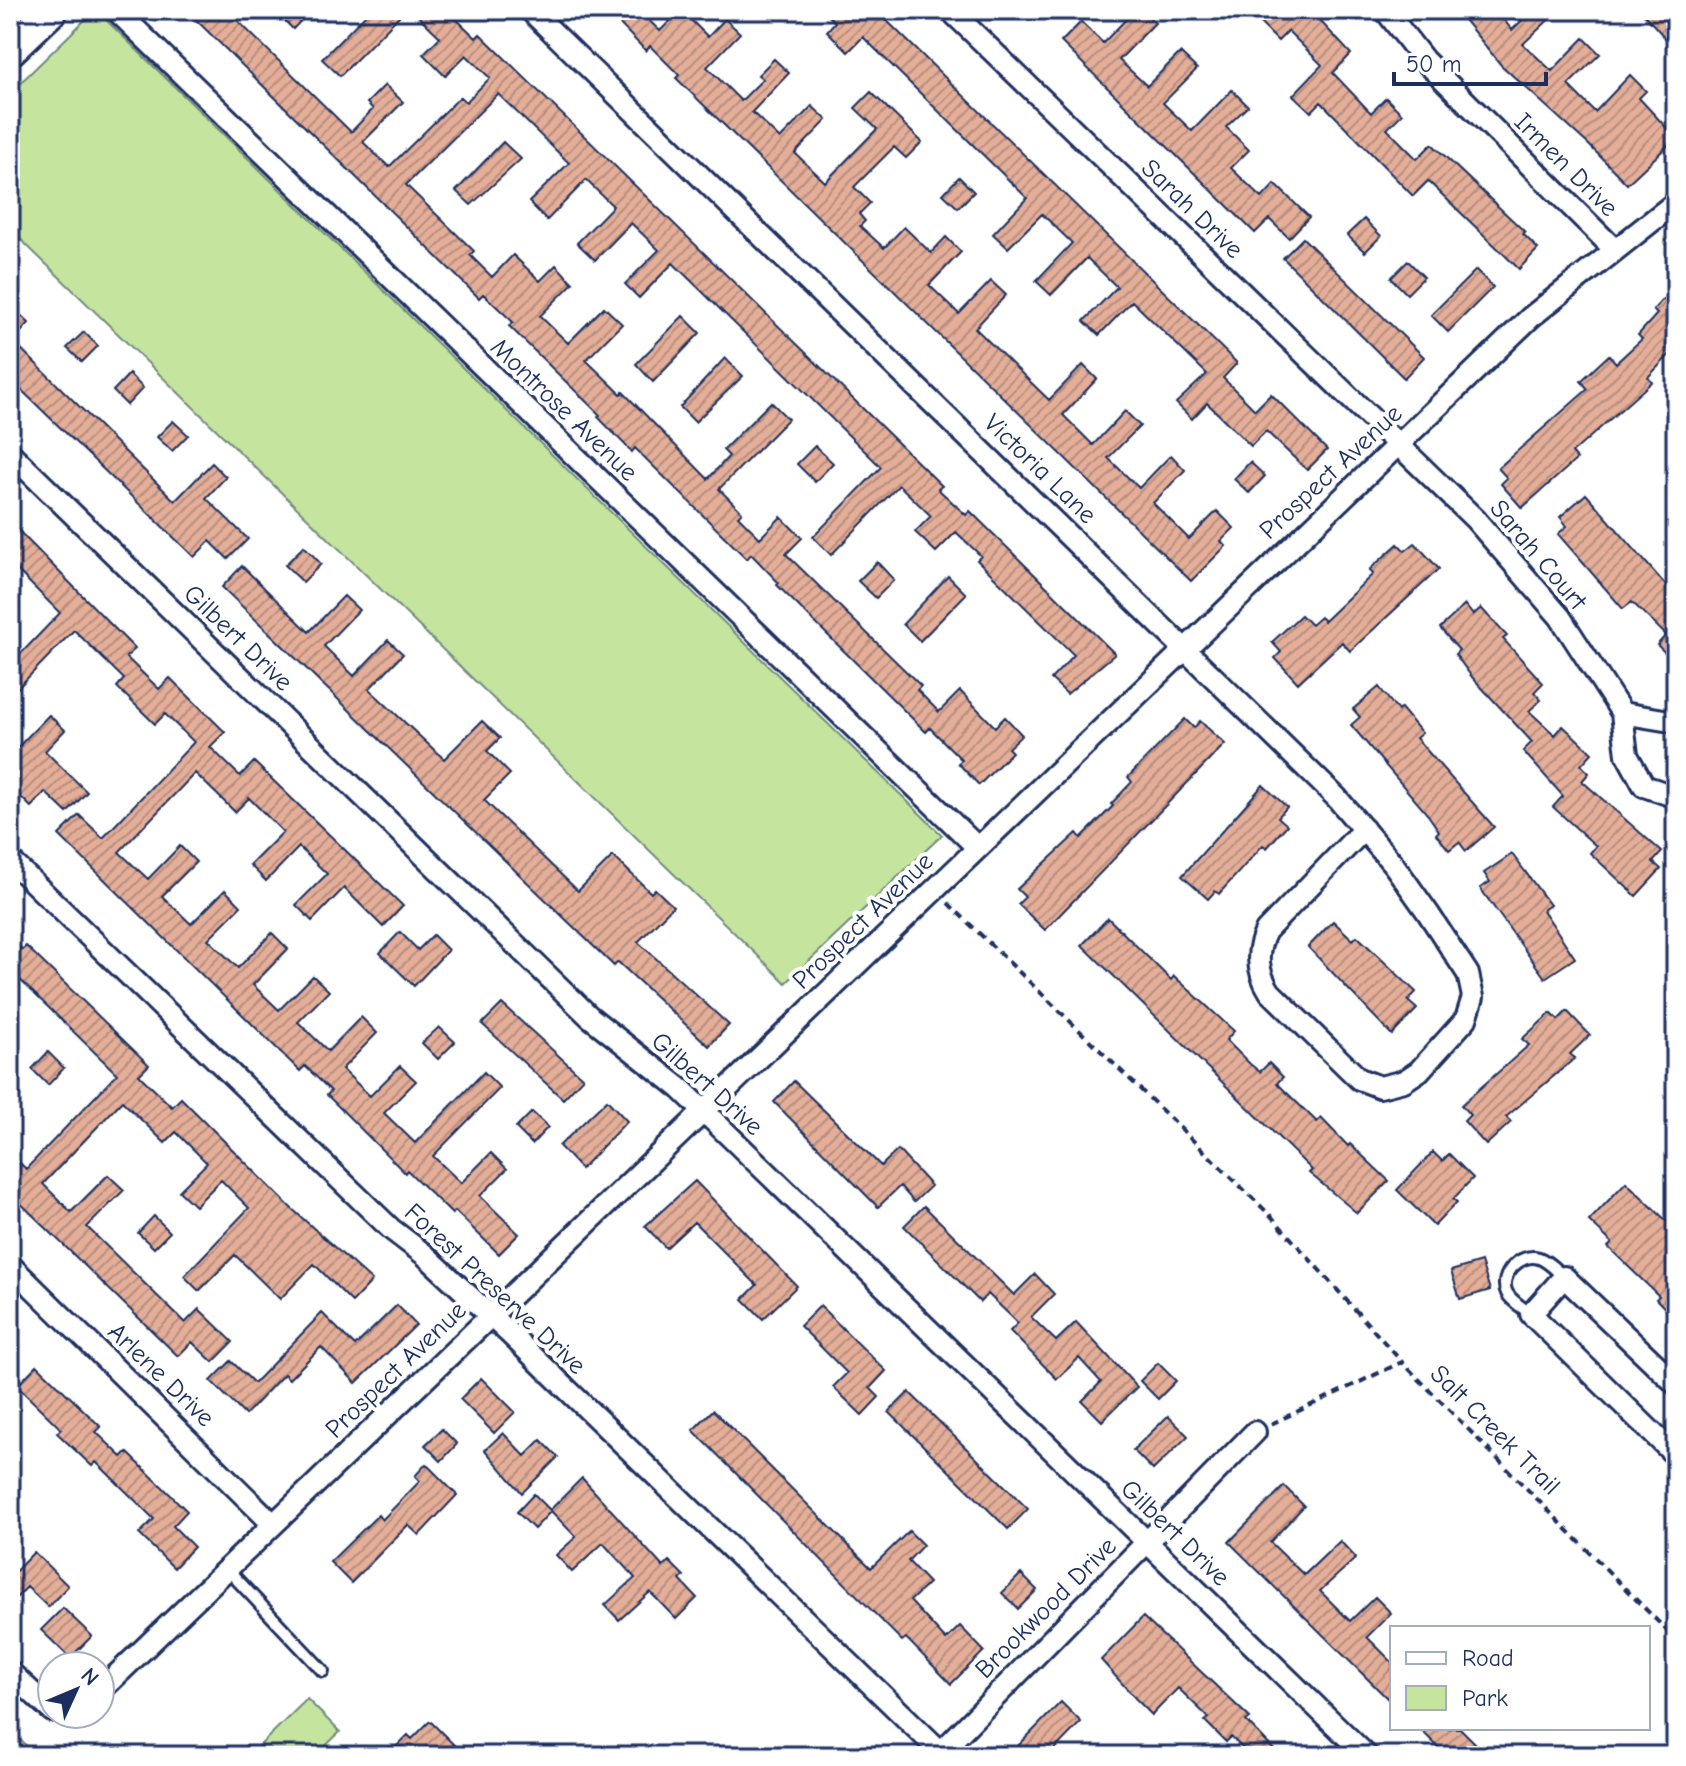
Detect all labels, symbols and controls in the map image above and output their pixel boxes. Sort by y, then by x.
scale bar [1394,36,1546,86]
text: 50 m [1406,50,1462,78]
street label: Irmen Drive [1508,107,1624,223]
street label: Sarah Drive [1135,153,1249,265]
street label: Montrose Avenue [484,332,644,488]
street label: Prospect Avenue [1254,398,1408,546]
street label: Victoria Lane [978,408,1102,530]
street label: Sarah Court [1483,494,1594,617]
street label: Gilbert Drive [177,579,299,697]
street label: Prospect Avenue [787,846,939,996]
street label: Gilbert Drive [645,1026,769,1142]
street label: Forest Preserve Drive [398,1197,592,1381]
street label: Prospect Avenue [320,1295,472,1445]
street label: Arlene Drive [102,1317,220,1433]
street label: Salt Creek Trail [1424,1359,1566,1501]
street label: Gilbert Drive [1114,1474,1236,1592]
street label: Brookwood Drive [969,1531,1123,1685]
legend [1390,1626,1650,1730]
text: Road [1462,1644,1514,1672]
north arrow [36,1650,116,1730]
text: N [75,1663,104,1691]
text: Park [1462,1684,1508,1712]

